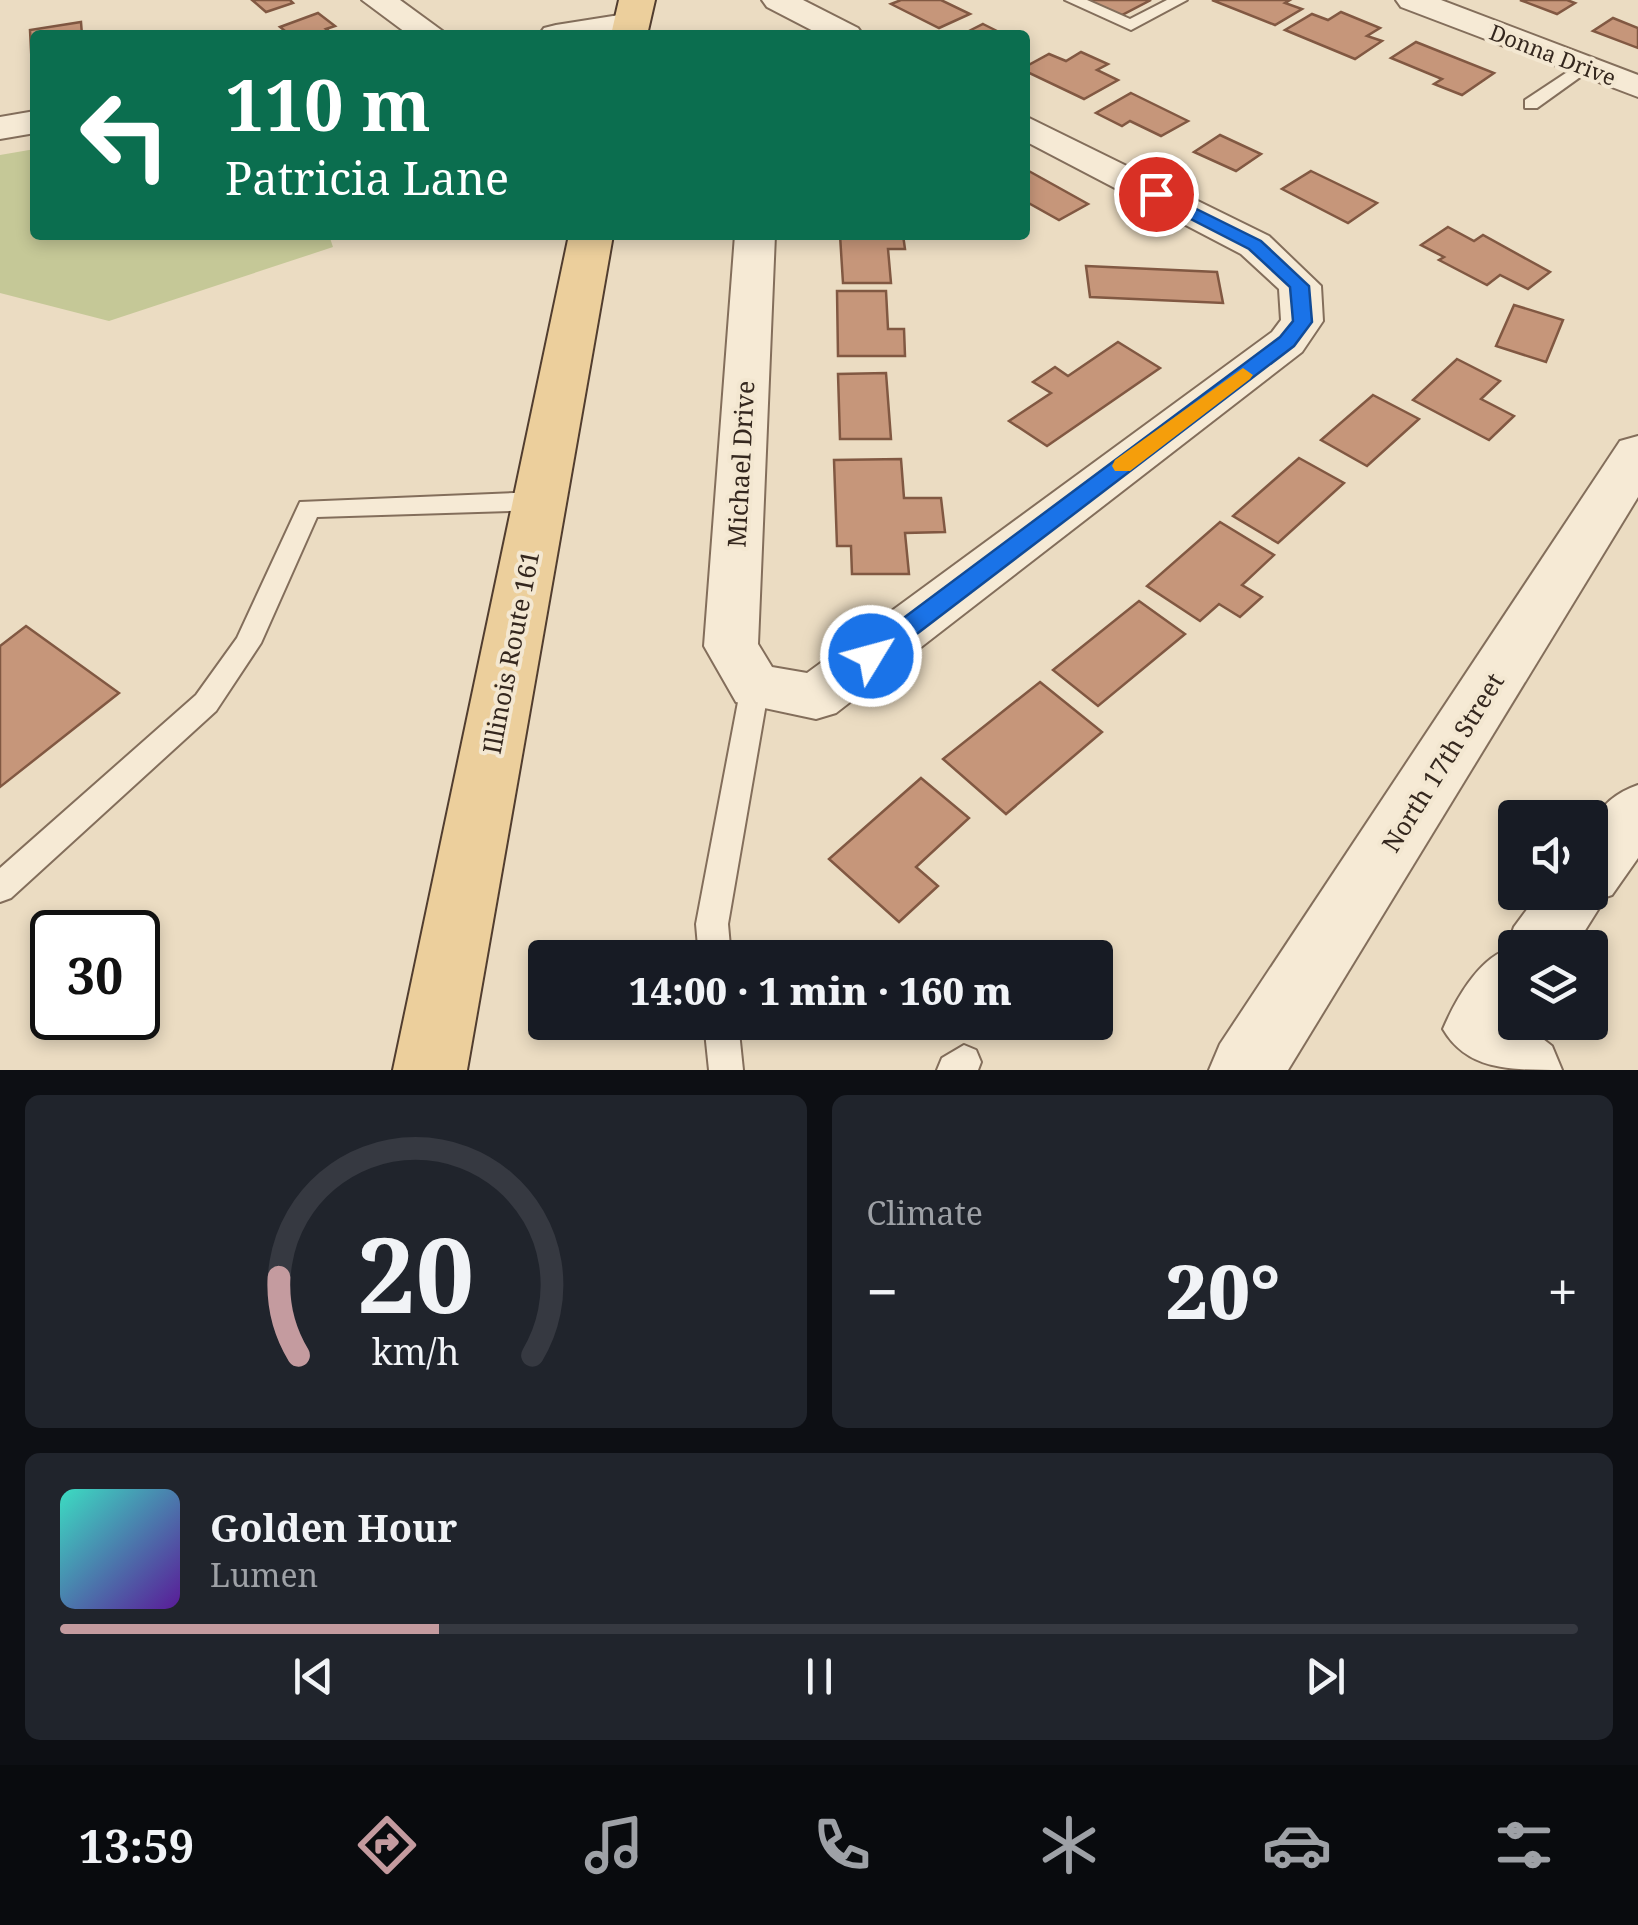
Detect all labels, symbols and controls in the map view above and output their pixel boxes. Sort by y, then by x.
street label: Donna Drive [1485,16,1621,92]
text: 110 m [225,56,431,152]
icon: left [60,70,190,200]
text: Patricia Lane [225,147,509,208]
pin [1114,152,1199,237]
icon: arrive [1129,167,1184,222]
street label: Michael Drive [719,380,761,548]
street label: Illinois Route 161 [474,547,546,757]
position arrow [819,604,923,708]
street label: North 17th Street [1373,666,1511,858]
map controls [1498,800,1608,1040]
button: sound [1498,800,1608,910]
speed limit sign: 30 [30,910,160,1040]
button: layers [1498,930,1608,1040]
text: 14:00 · 1 min · 160 m [629,964,1012,1016]
text: Climate [867,1191,983,1234]
text: 20 [357,1202,475,1343]
text: 20° [1165,1239,1280,1341]
text: − [867,1253,898,1328]
text: + [1547,1253,1578,1328]
text: km/h [372,1327,460,1375]
text: Golden Hour [210,1501,457,1553]
text: Lumen [210,1553,318,1596]
icon: previous [286,1649,341,1704]
icon: pause [792,1649,847,1704]
icon: next [1298,1649,1353,1704]
icon: directions [352,1810,422,1880]
icon: music [579,1810,649,1880]
icon: phone [807,1810,877,1880]
icon: climate [1034,1810,1104,1880]
icon: car [1262,1810,1332,1880]
icon: filters [1489,1810,1559,1880]
text: 13:59 [79,1815,194,1876]

